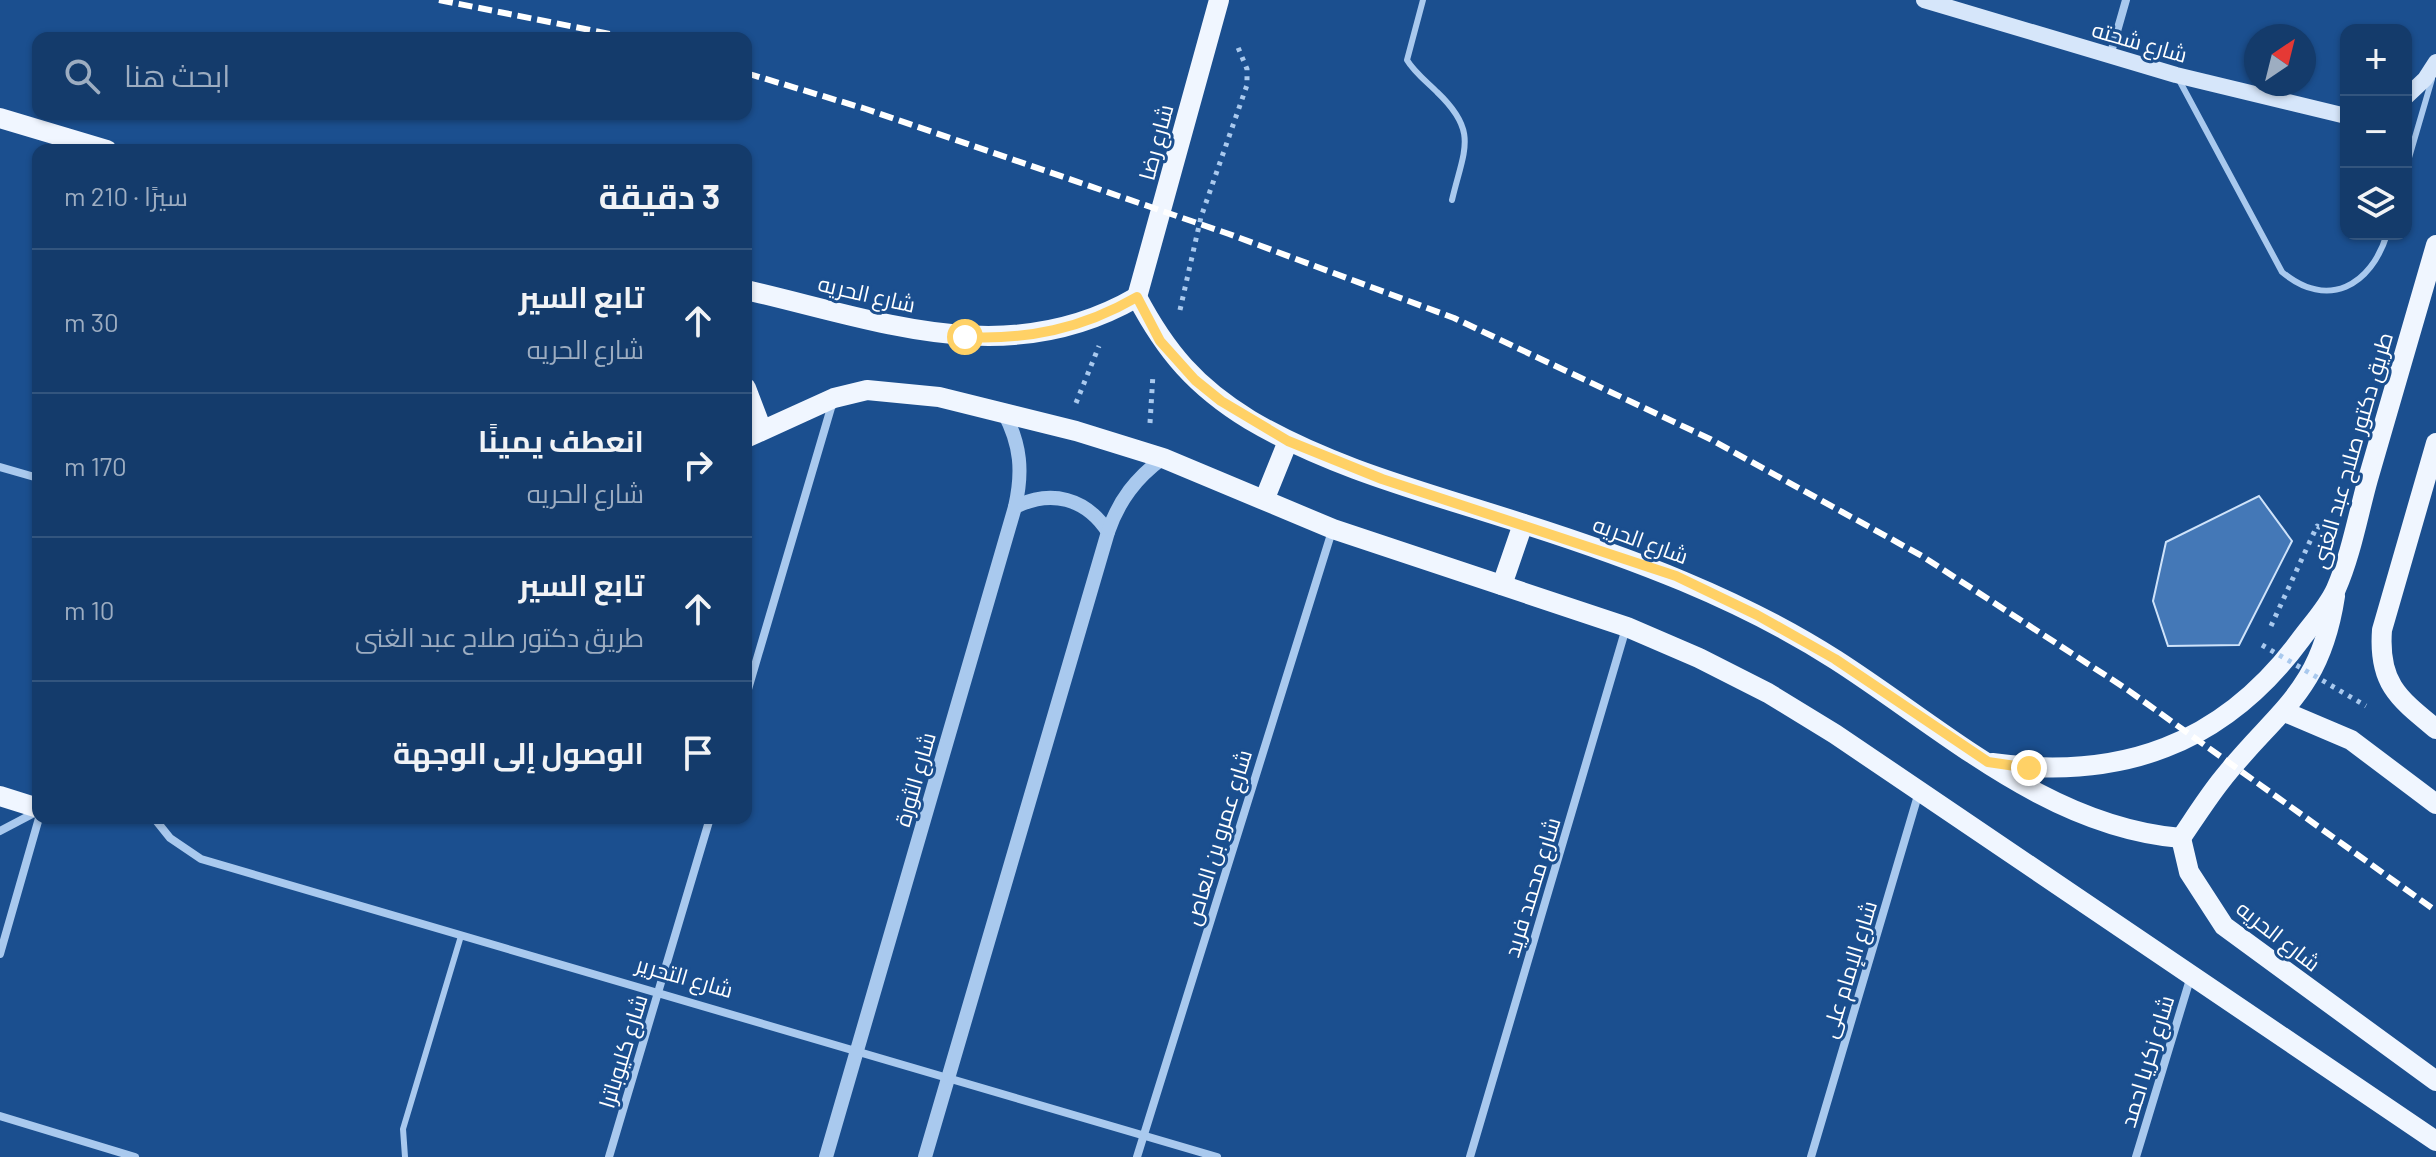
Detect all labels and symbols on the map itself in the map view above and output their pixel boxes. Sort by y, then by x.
street label: شارع شحته [2089,15,2191,70]
north arrow [2244,24,2316,96]
street label: شارع رضا [1132,101,1180,183]
street label: شارع الحريه [815,269,918,320]
route start [947,319,983,355]
street label: طريق دكتور صلاح عبد الغنى [2305,329,2400,572]
street label: شارع الحريه [1589,510,1692,571]
street label: شارع الثورة [888,729,943,830]
street label: شارع عمرو بن العاص [1178,746,1259,929]
route end [2011,750,2047,786]
street label: شارع محمد فريد [1497,814,1567,961]
street label: شارع الحريه [2230,894,2326,978]
street label: شارع الإمام على [1815,897,1885,1042]
street label: شارع التحرير [631,949,736,1005]
street label: شارع كليوباترا [592,991,654,1112]
street label: شارع زكريا احمد [2114,992,2181,1131]

